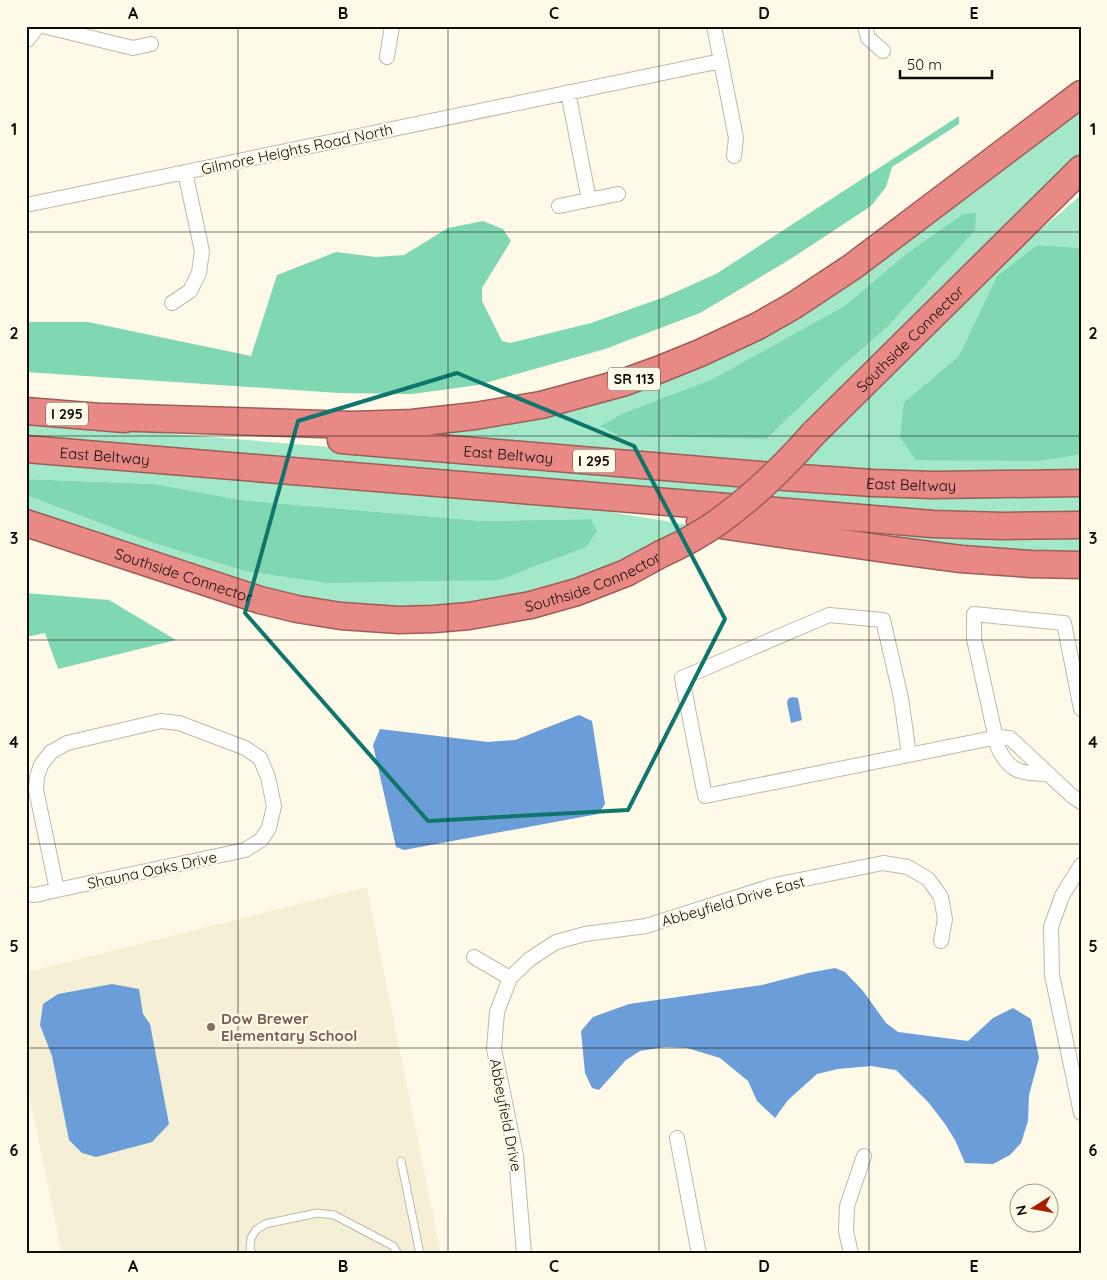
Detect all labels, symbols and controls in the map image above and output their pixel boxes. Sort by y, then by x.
text: A [128,3,139,23]
text: B [338,3,348,23]
text: C [549,3,559,23]
text: D [758,3,770,23]
text: E [969,3,979,23]
scale bar [900,48,992,80]
text: 50 m [907,55,942,74]
text: 1 [11,119,17,139]
street label: Gilmore Heights Road North [199,119,395,179]
text: 1 [1090,119,1096,139]
street label: Southside Connector [852,281,968,396]
text: 2 [9,323,19,343]
text: 2 [1088,323,1098,343]
road number: SR 113 [608,368,660,390]
road number: I 295 [46,402,88,426]
street label: East Beltway [463,441,554,467]
street label: East Beltway [59,442,150,469]
road number: I 295 [573,450,615,472]
street label: East Beltway [866,473,956,495]
text: 3 [10,528,18,548]
text: 3 [1089,528,1097,548]
street label: Southside Connector [112,543,255,606]
street label: Southside Connector [523,547,664,615]
text: 4 [9,732,19,752]
text: 4 [1088,732,1098,752]
street label: Shauna Oaks Drive [85,847,219,893]
street label: Abbeyfield Drive East [659,871,807,931]
text: 5 [9,936,19,956]
text: 5 [1088,936,1098,956]
place label: Dow Brewer Elementary School [221,1009,357,1045]
marker: Dow Brewer Elementary School [205,1021,217,1033]
street label: Abbeyfield Drive [486,1057,526,1173]
text: 6 [10,1140,19,1160]
text: 6 [1089,1140,1098,1160]
north arrow [1010,1182,1060,1232]
text: N [1011,1204,1031,1217]
text: A [128,1256,139,1276]
text: B [338,1256,348,1276]
text: C [549,1256,559,1276]
text: D [758,1256,770,1276]
text: E [969,1256,979,1276]

